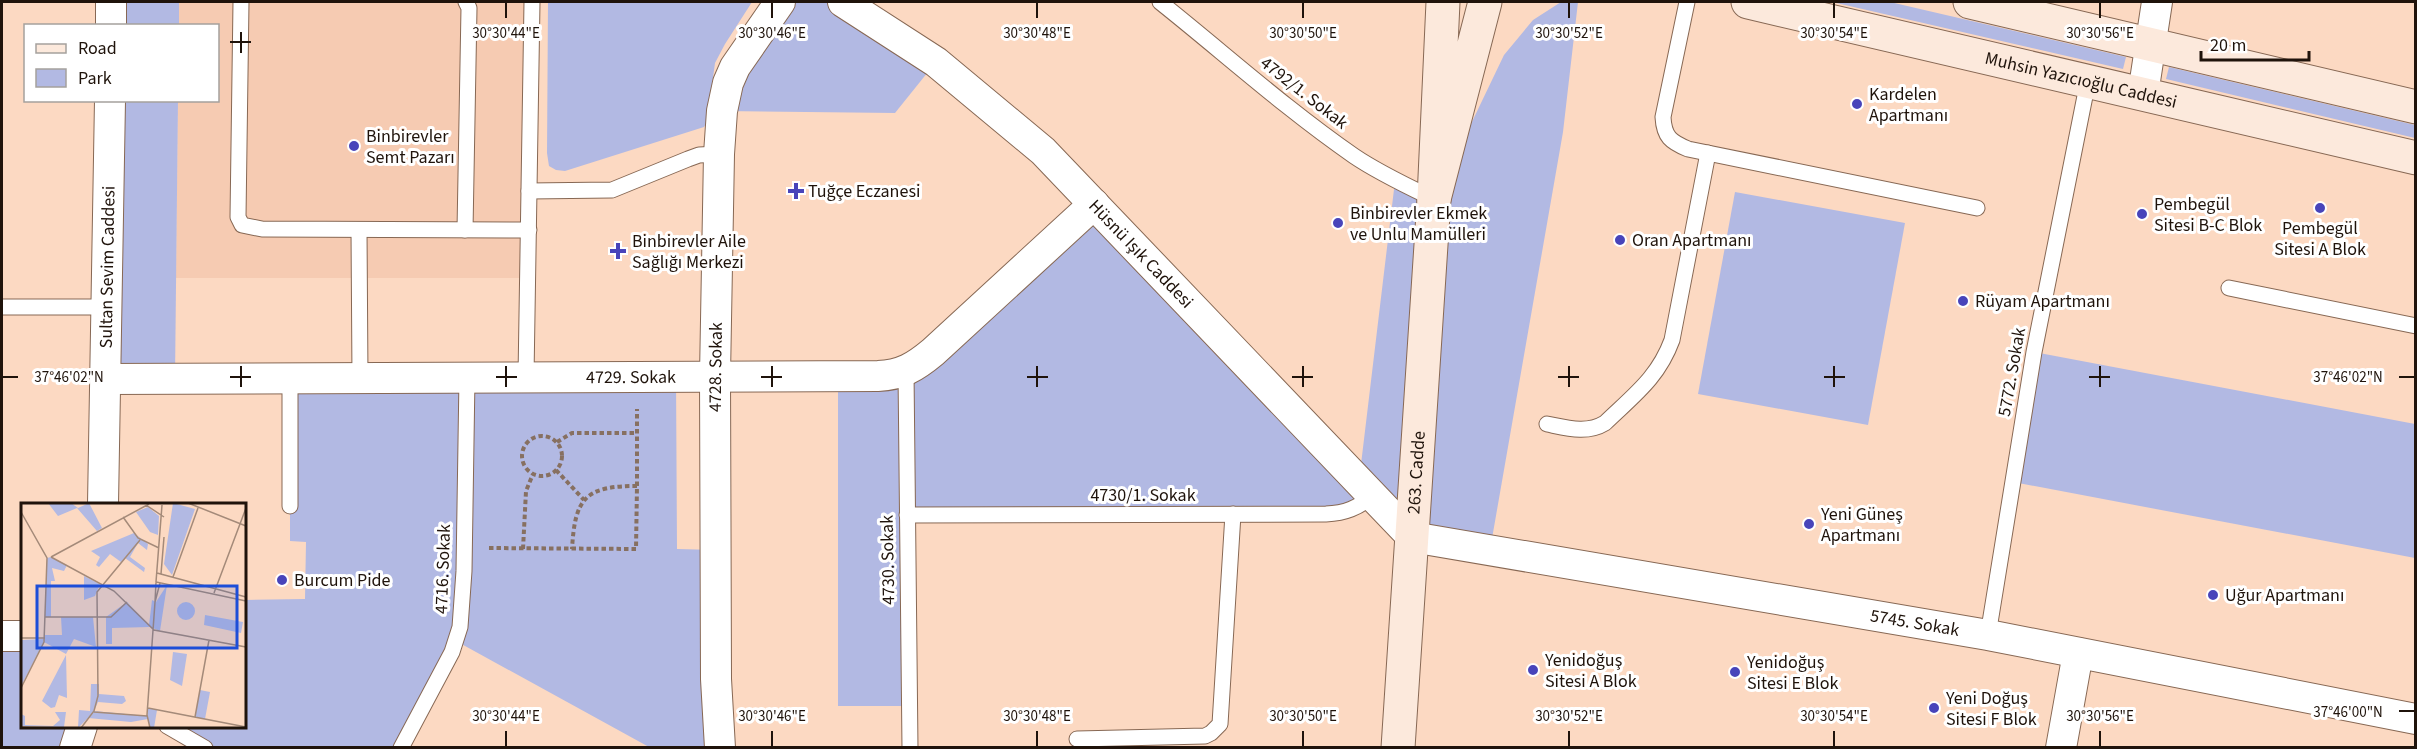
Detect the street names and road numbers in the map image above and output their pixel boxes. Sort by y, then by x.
street label: Muhsin Yazıcıoğlu Caddesi [1983,45,2180,114]
street label: 4792/1. Sokak [1255,51,1353,135]
street label: Sultan Sevim Caddesi [93,186,121,349]
street label: Hüsnü Işık Caddesi [1083,194,1199,314]
street label: 4728. Sokak [702,322,728,412]
street label: 5772. Sokak [1992,325,2032,418]
street label: 4729. Sokak [586,364,676,390]
street label: 263. Cadde [1401,430,1431,515]
street label: 4730/1. Sokak [1090,483,1196,508]
street label: 4730. Sokak [875,515,901,605]
street label: 4716. Sokak [429,524,457,614]
street label: 5745. Sokak [1868,603,1961,642]

